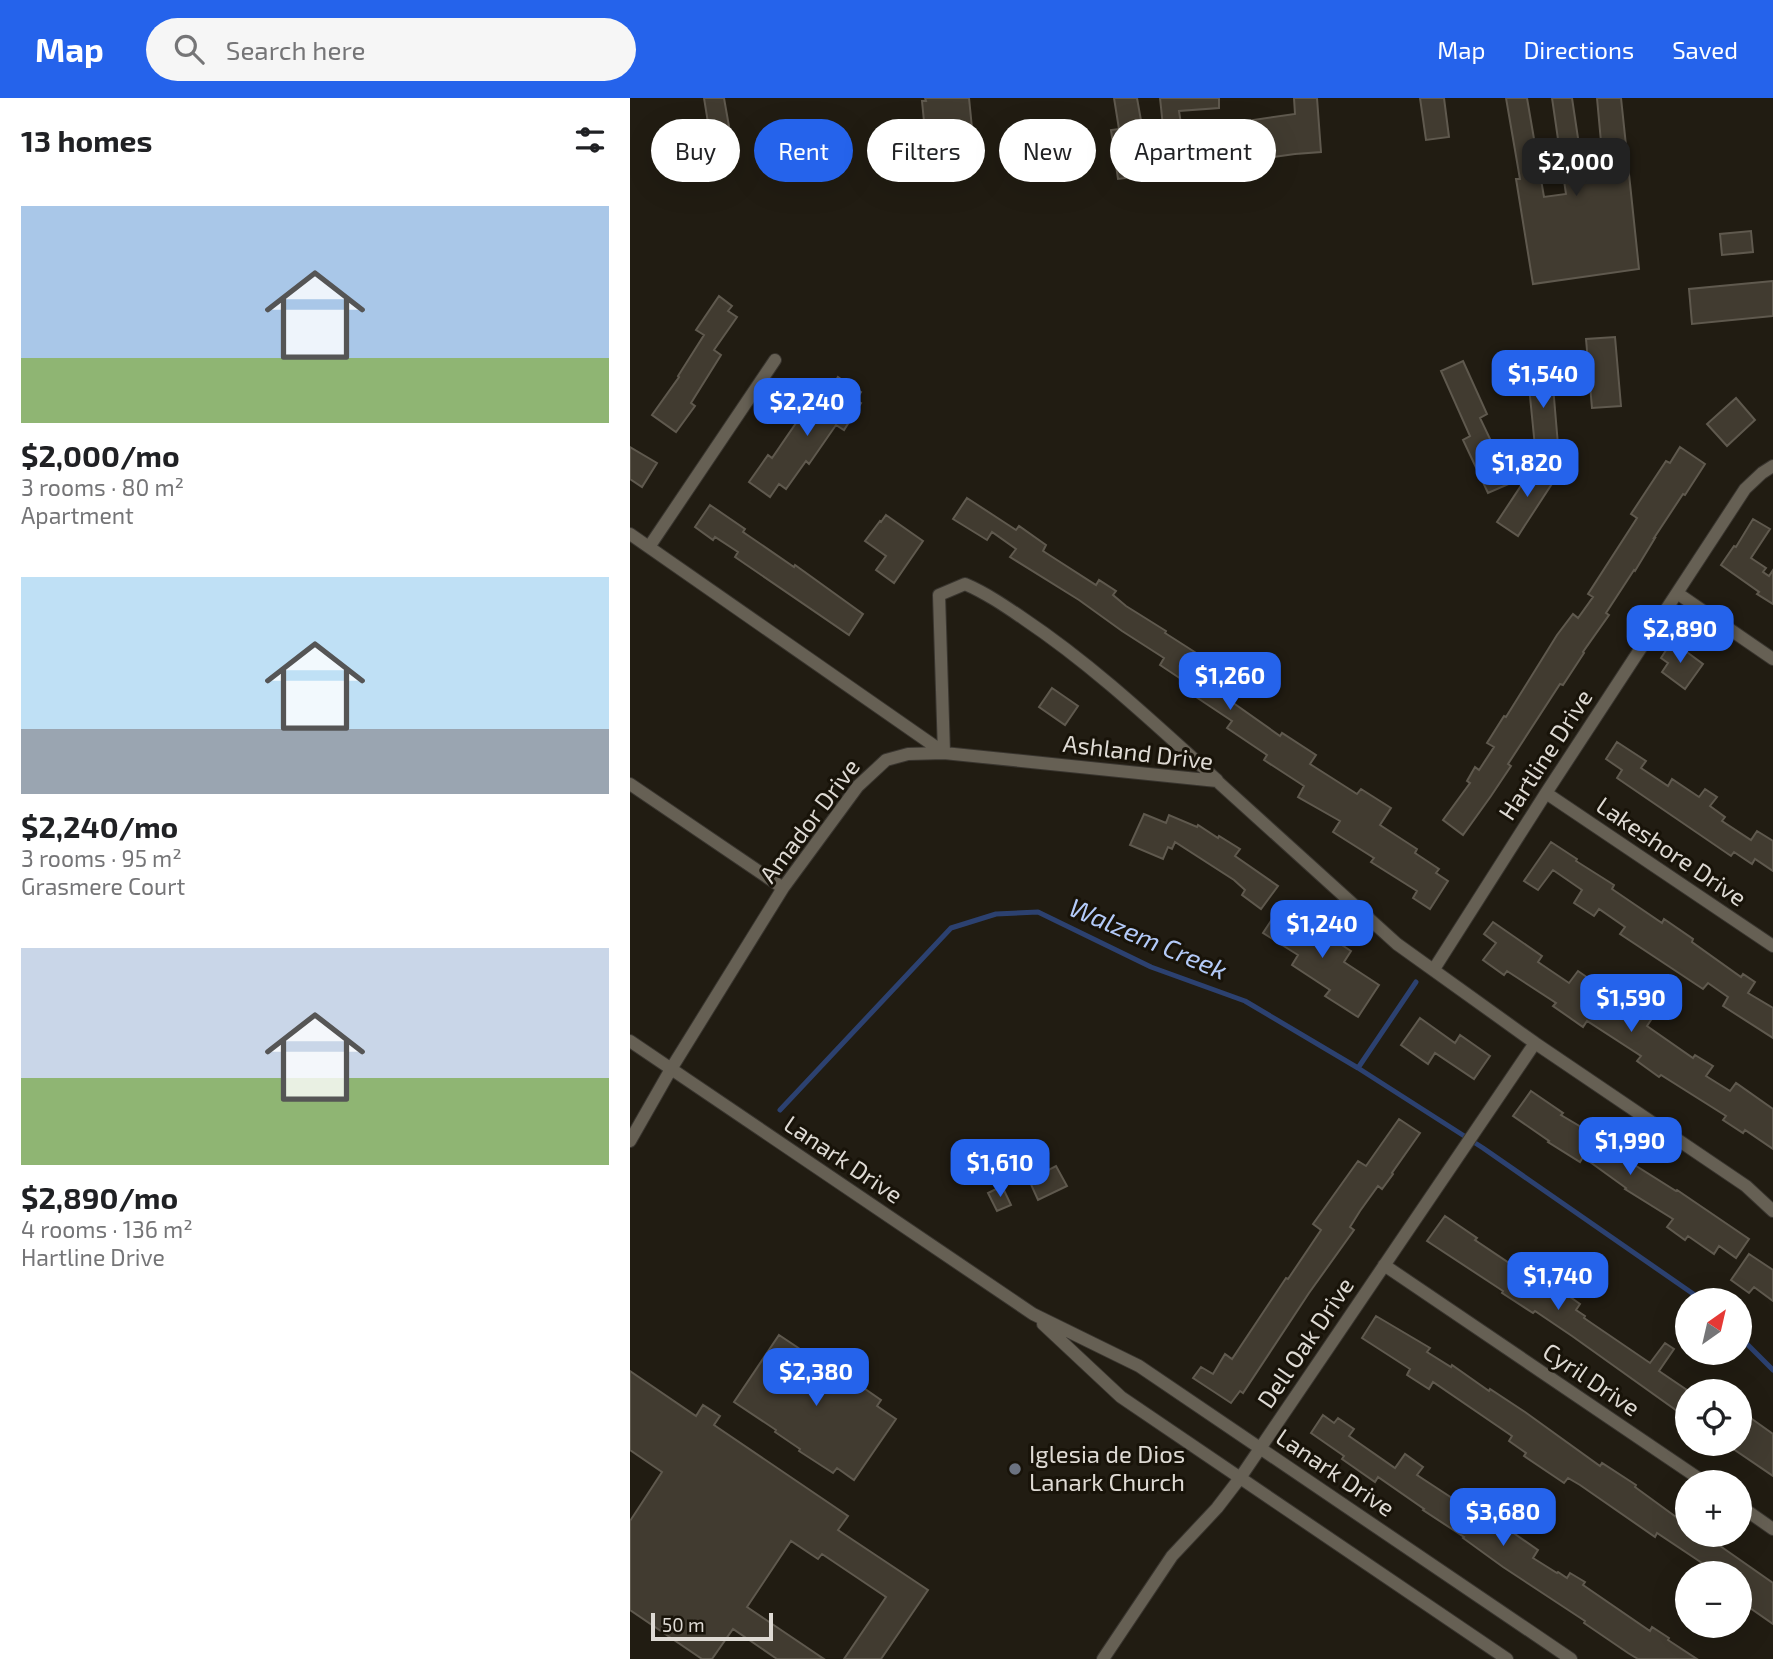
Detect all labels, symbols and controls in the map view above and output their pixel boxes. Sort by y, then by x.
search box [146,18,636,81]
text: Map [35,29,104,69]
icon: search [170,30,208,68]
text: Search here [226,34,365,65]
text: Map [1437,35,1485,64]
text: Directions [1523,35,1634,64]
text: Saved [1672,35,1738,64]
chip: Buy [651,119,740,182]
chip: Rent [754,119,853,182]
chip: Filters [867,119,985,182]
chip: New [999,119,1096,182]
chip: Apartment [1110,119,1276,182]
icon: filters [571,121,609,159]
text: 13 homes [21,122,152,158]
pin: $2,000 [1519,139,1633,198]
text: $2,000 [1538,147,1614,175]
icon: home [252,252,378,378]
pin: $1,540 [1486,350,1600,410]
text: $1,540 [1508,359,1578,387]
pin: $2,240 [750,378,864,438]
text: $2,240 [770,387,844,415]
text: $2,000/mo [21,437,180,473]
pin: $1,820 [1470,440,1584,499]
text: $1,820 [1491,448,1563,476]
text: 3 rooms · 80 m² [21,473,184,501]
text: Apartment [21,501,134,529]
pin: $2,890 [1623,606,1737,665]
text: $2,890 [1643,614,1717,642]
icon: home [252,623,378,749]
pin: $1,260 [1173,652,1287,712]
text: $1,260 [1195,661,1265,689]
street label: Hartline Drive [1492,683,1598,825]
street label: Ashland Drive [1061,728,1215,775]
street label: Amador Drive [753,752,865,888]
street label: Lakeshore Drive [1591,790,1752,912]
text: $2,240/mo [21,808,178,844]
text: 3 rooms · 95 m² [21,844,182,872]
text: Grasmere Court [21,872,185,900]
water label: Walzem Creek [1065,890,1232,985]
pin: $1,240 [1265,900,1379,960]
text: $1,240 [1286,909,1358,937]
pin: $1,590 [1574,974,1688,1034]
text: $1,590 [1596,983,1666,1011]
icon: home [252,994,378,1120]
street label: Lanark Drive [779,1109,909,1209]
pin: $1,990 [1573,1118,1687,1177]
text: $1,990 [1595,1126,1665,1154]
pin: $1,610 [943,1140,1057,1199]
text: $1,610 [967,1148,1033,1176]
text: $2,890/mo [21,1179,178,1215]
text: 4 rooms · 136 m² [21,1215,193,1243]
text: Hartline Drive [21,1243,165,1271]
pin: $1,740 [1501,1252,1615,1312]
text: $1,740 [1523,1261,1593,1289]
street label: Dell Oak Drive [1250,1271,1359,1413]
north arrow [1675,1288,1752,1365]
map controls [1675,1288,1752,1638]
street label: Cyril Drive [1538,1336,1646,1422]
pin: $2,380 [759,1348,873,1408]
text: $2,380 [779,1357,853,1385]
button: locate [1675,1379,1752,1456]
street label: Lanark Drive [1271,1422,1401,1522]
place label: Iglesia de Dios Lanark Church [1029,1439,1185,1496]
marker: Iglesia de Dios Lanark Church [1007,1461,1023,1477]
button: + [1675,1470,1752,1547]
pin: $3,680 [1446,1488,1560,1548]
text: $3,680 [1466,1497,1540,1525]
button: − [1675,1561,1752,1638]
scale bar [651,1610,774,1642]
text: 50 m [662,1613,705,1636]

